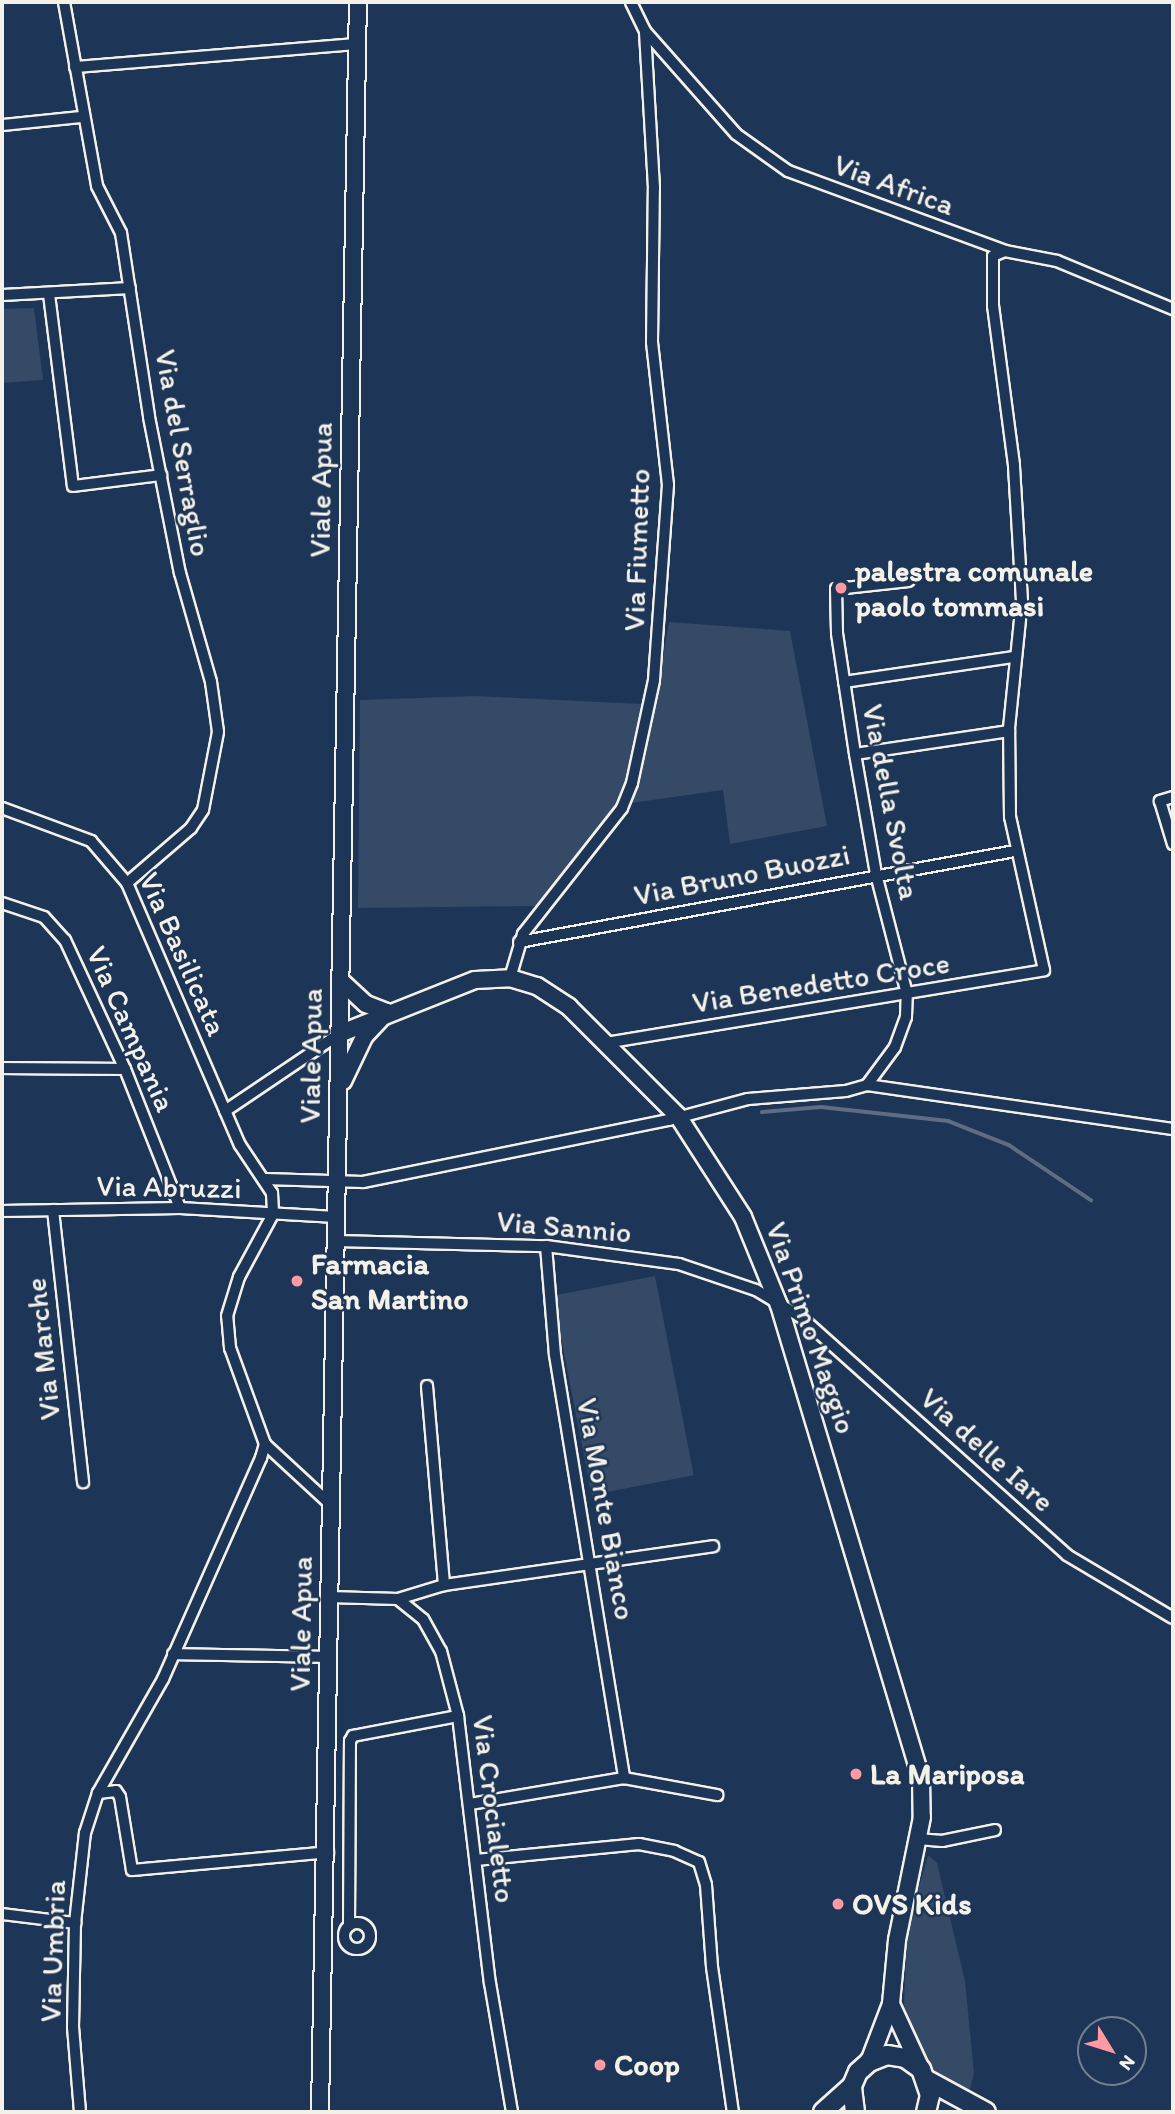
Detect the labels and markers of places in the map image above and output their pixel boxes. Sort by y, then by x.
place label: palestra comunale paolo tommasi [855,553,1093,624]
marker: palestra comunale paolo tommasi [833,580,849,596]
place label: Farmacia San Martino [311,1246,469,1316]
marker: Farmacia San Martino [289,1273,305,1289]
place label: La Mariposa [870,1756,1025,1792]
marker: La Mariposa [848,1766,864,1782]
place label: OVS Kids [852,1886,972,1922]
marker: OVS Kids [830,1896,846,1912]
place label: Coop [614,2047,680,2083]
marker: Coop [592,2057,608,2073]

